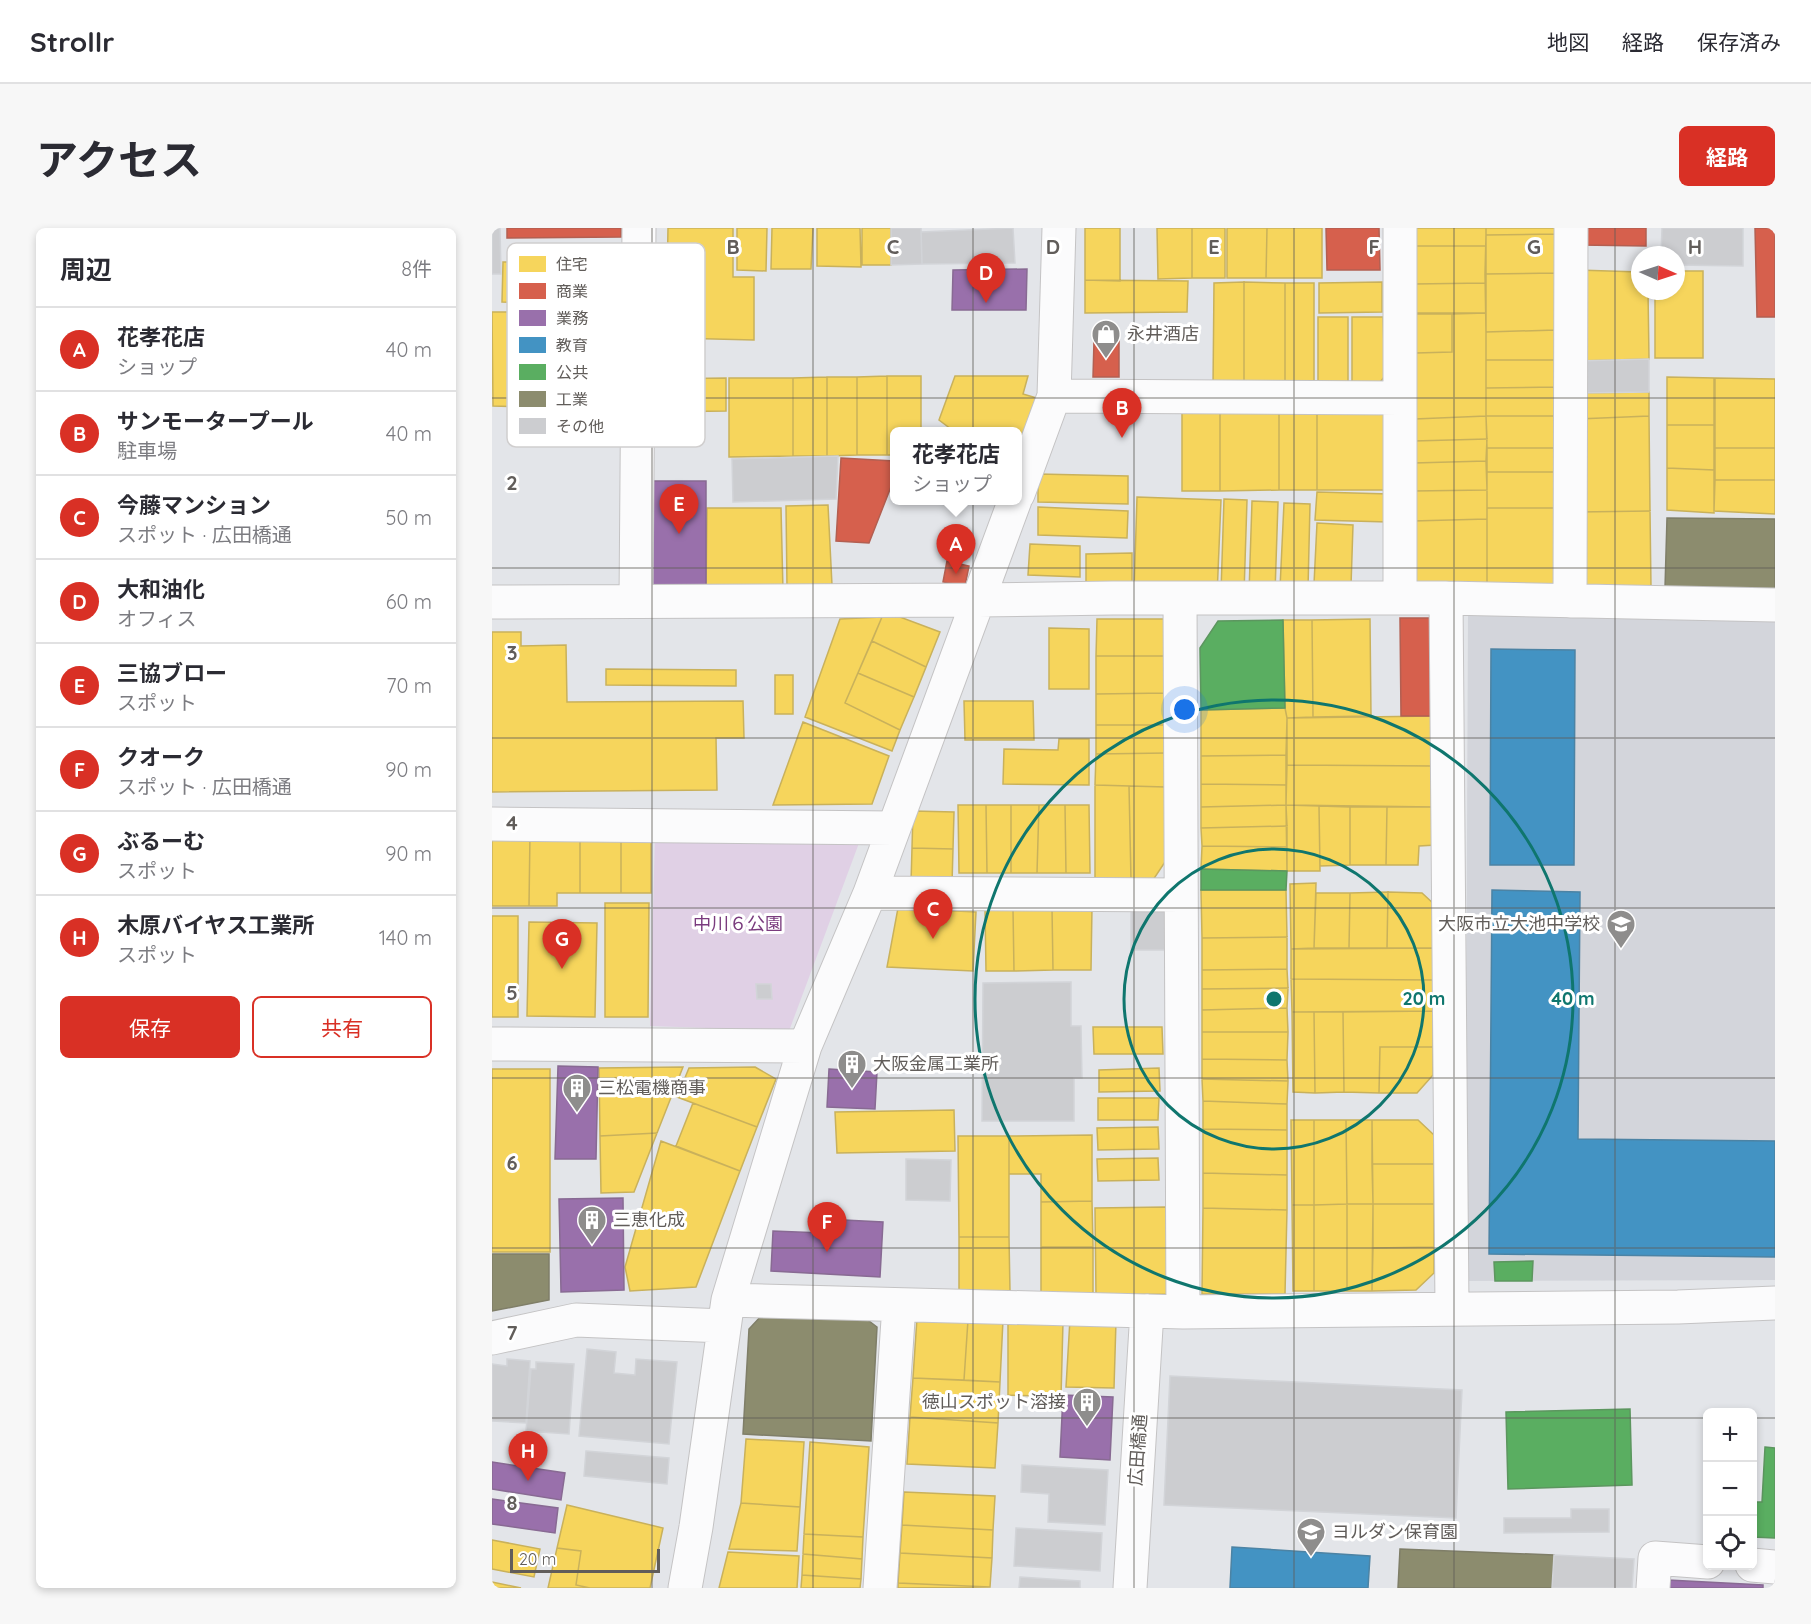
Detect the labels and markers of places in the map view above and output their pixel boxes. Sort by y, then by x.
pin: D [966,254,1006,303]
shop icon: 永井酒店 [1090,318,1122,360]
place label: 永井酒店 [1127,322,1199,345]
pin: B [1102,388,1142,438]
pin: E [660,484,699,534]
pin: A [936,524,976,574]
pin: C [914,890,952,939]
school or university icon: 大阪市立大池中学校 [1605,908,1637,950]
place label: 大阪市立大池中学校 [1438,912,1600,935]
pin: G [542,920,582,969]
centre of rings [1264,989,1284,1009]
building icon: 大阪金属工業所 [836,1048,868,1090]
place label: 大阪金属工業所 [873,1052,999,1075]
building icon: 三松電機商事 [561,1072,593,1114]
place label: 三松電機商事 [598,1076,706,1099]
pin: F [808,1202,846,1252]
building icon: 三恵化成 [576,1204,608,1246]
place label: 三恵化成 [613,1208,685,1231]
building icon: 徳山スポット溶接 [1071,1386,1103,1428]
place label: 徳山スポット溶接 [922,1390,1066,1413]
pin: H [508,1432,548,1481]
school or university icon: ヨルダン保育園 [1295,1516,1327,1558]
place label: ヨルダン保育園 [1332,1520,1458,1543]

